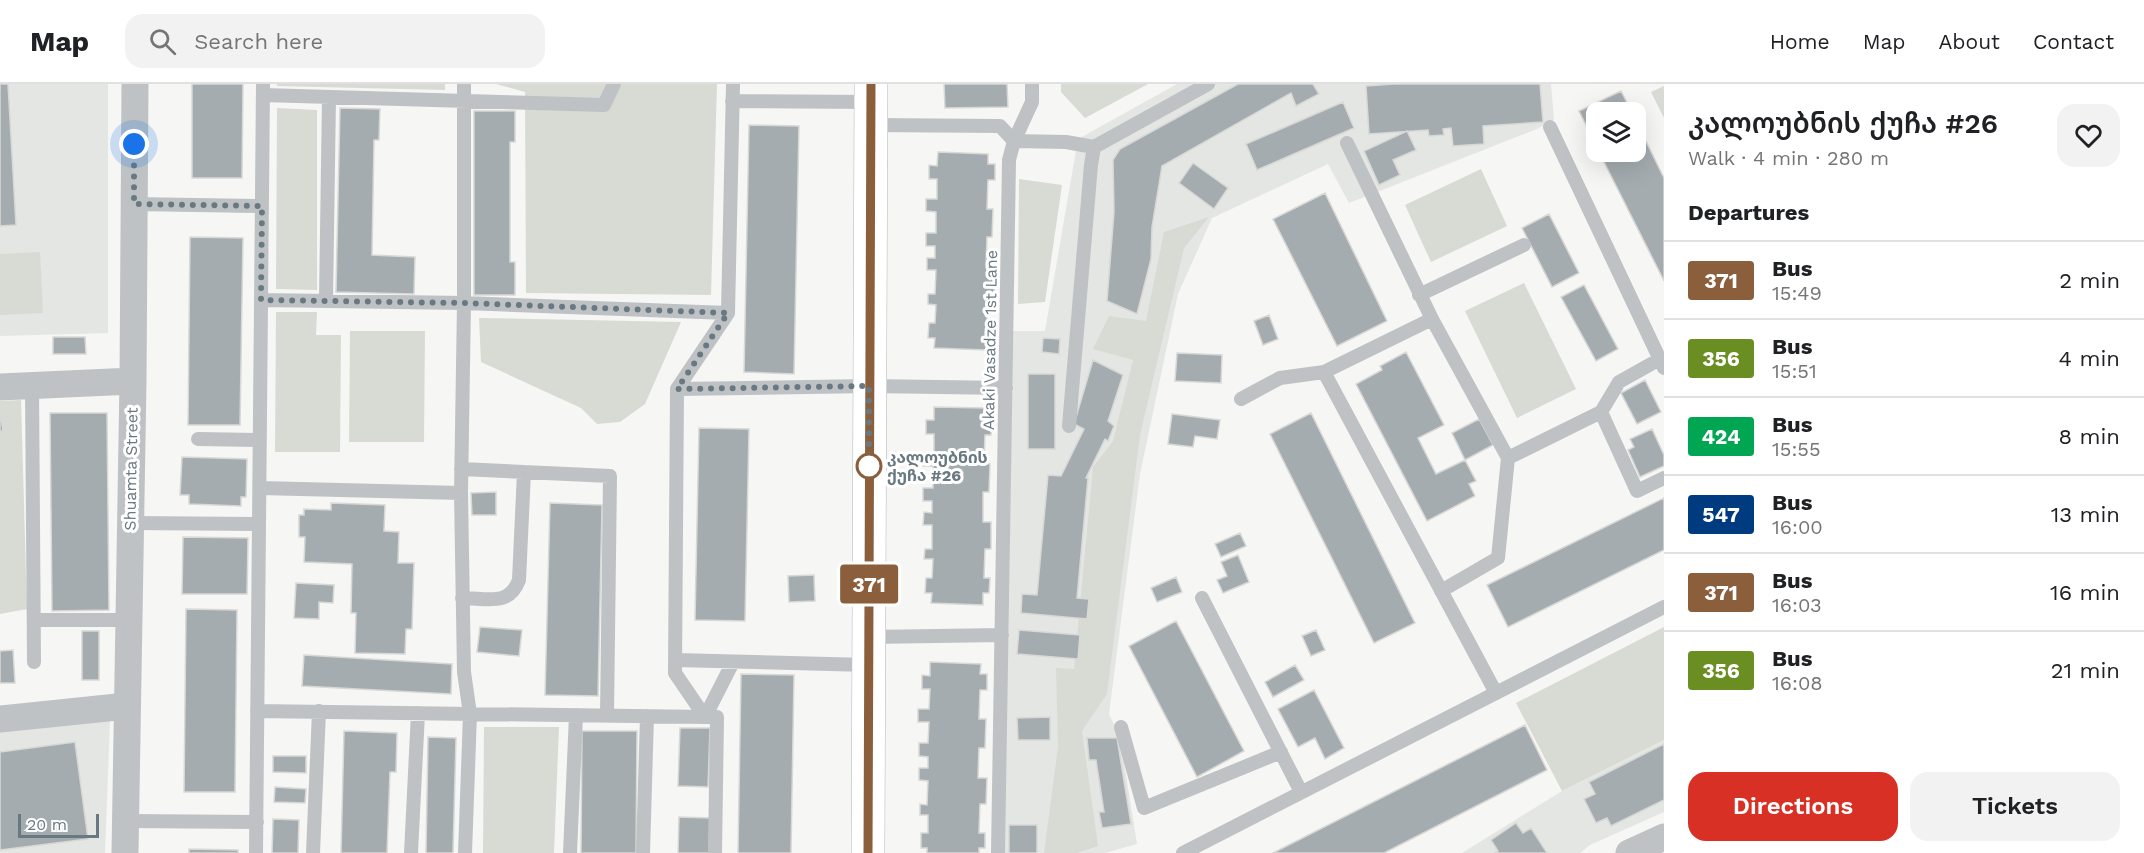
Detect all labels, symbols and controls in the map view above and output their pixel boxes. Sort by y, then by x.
search box [125,14,545,68]
text: Map [30,25,89,58]
icon: search [146,25,179,58]
text: Search here [194,29,323,54]
text: Home [1770,29,1830,54]
text: Map [1863,29,1906,54]
text: About [1939,29,2000,54]
text: Contact [2033,29,2114,54]
map controls [1586,102,1646,162]
button: layers [1586,102,1646,162]
button: heart [2057,104,2120,167]
text: კალოუბნის ქუჩა #26 [1688,107,1998,140]
your location [119,129,149,159]
text: Walk · 4 min · 280 m [1688,146,1889,170]
text: Departures [1688,200,1809,225]
street label: Akaki Vasadze 1st Lane [979,250,1001,430]
text: Bus [1772,256,1812,281]
text: 371 [1704,268,1738,293]
text: 2 min [2059,268,2120,293]
text: 15:49 [1772,281,1822,305]
text: Bus [1772,334,1812,359]
text: 356 [1702,346,1740,371]
text: 4 min [2059,346,2120,371]
text: 15:51 [1772,359,1817,383]
street label: Shuamta Street [120,407,142,531]
text: Bus [1772,412,1812,437]
text: 424 [1701,424,1741,449]
text: 8 min [2059,424,2120,449]
text: 15:55 [1772,437,1821,461]
place label: კალოუბნის ქუჩა #26 [887,448,988,485]
marker: კალოუბნის ქუჩა #26 [856,453,882,479]
text: Bus [1772,490,1812,515]
text: 547 [1702,502,1740,527]
text: 13 min [2051,502,2120,527]
text: 16:00 [1772,515,1823,539]
line badge: 371 [834,564,904,604]
text: Bus [1772,568,1812,593]
text: 371 [852,572,886,597]
text: 371 [1704,580,1738,605]
text: 16 min [2050,580,2120,605]
text: 16:03 [1772,593,1822,617]
text: Bus [1772,646,1812,671]
text: 356 [1702,658,1740,683]
text: 21 min [2051,658,2120,683]
text: 16:08 [1772,671,1823,695]
button: Directions [1688,772,1898,841]
button: Tickets [1910,772,2120,841]
scale bar [18,811,99,838]
text: 20 m [27,815,67,834]

